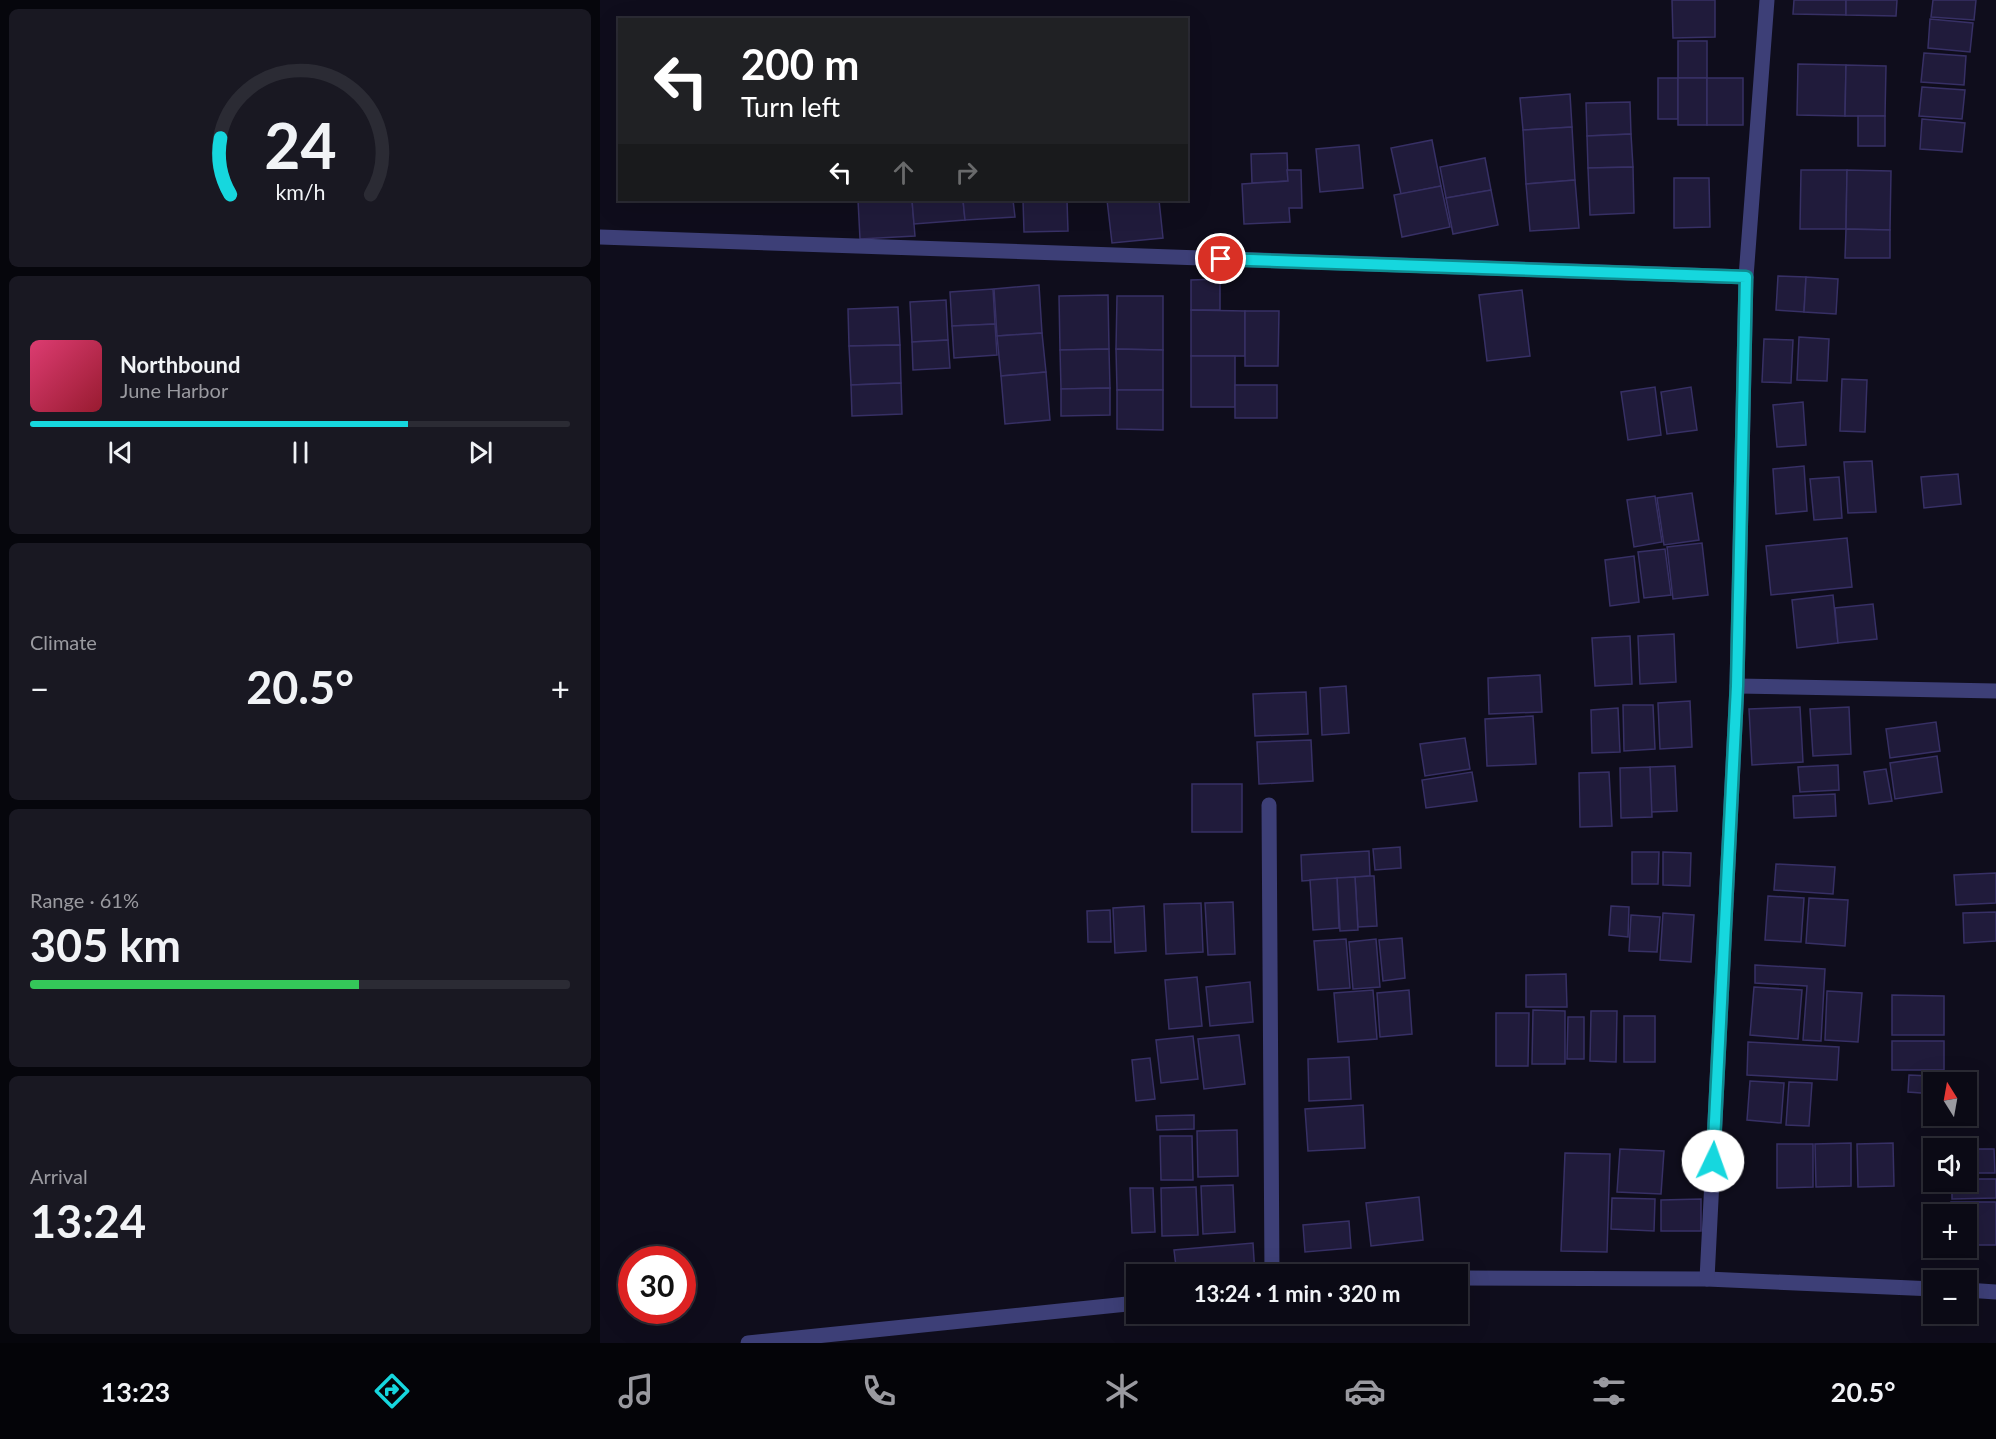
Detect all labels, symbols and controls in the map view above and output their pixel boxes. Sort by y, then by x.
text: 200 m [741,39,859,89]
icon: left [642,42,720,120]
text: Turn left [741,90,840,123]
text: 24 [264,107,336,182]
icon: left [824,156,857,189]
icon: ahead [887,156,920,189]
icon: right [950,156,983,189]
text: km/h [275,179,325,205]
pin [1195,233,1246,284]
icon: arrive [1204,242,1237,275]
text: Northbound [120,351,240,378]
text: June Harbor [120,378,228,402]
icon: previous [104,436,137,469]
icon: pause [284,436,317,469]
icon: next [464,436,497,469]
text: Climate [30,630,97,654]
text: 20.5° [246,660,354,714]
text: − [30,668,49,708]
text: + [551,668,570,708]
text: Range · 61% [30,888,139,912]
text: 305 km [30,918,181,972]
north arrow [1923,1072,1977,1126]
map controls [1923,1072,1977,1324]
position arrow [1681,1129,1745,1193]
button: sound [1923,1138,1977,1192]
text: Arrival [30,1164,88,1188]
text: 13:24 [30,1194,146,1248]
button: + [1923,1204,1977,1258]
speed limit sign: 30 [618,1246,696,1324]
button: − [1923,1270,1977,1324]
text: 13:24 · 1 min · 320 m [1194,1280,1400,1307]
icon: directions [371,1370,413,1412]
icon: music [615,1370,657,1412]
icon: phone [858,1370,900,1412]
icon: climate [1101,1370,1143,1412]
icon: car [1344,1370,1386,1412]
icon: filters [1588,1370,1630,1412]
text: 13:23 [101,1375,170,1408]
text: 20.5° [1831,1375,1895,1408]

